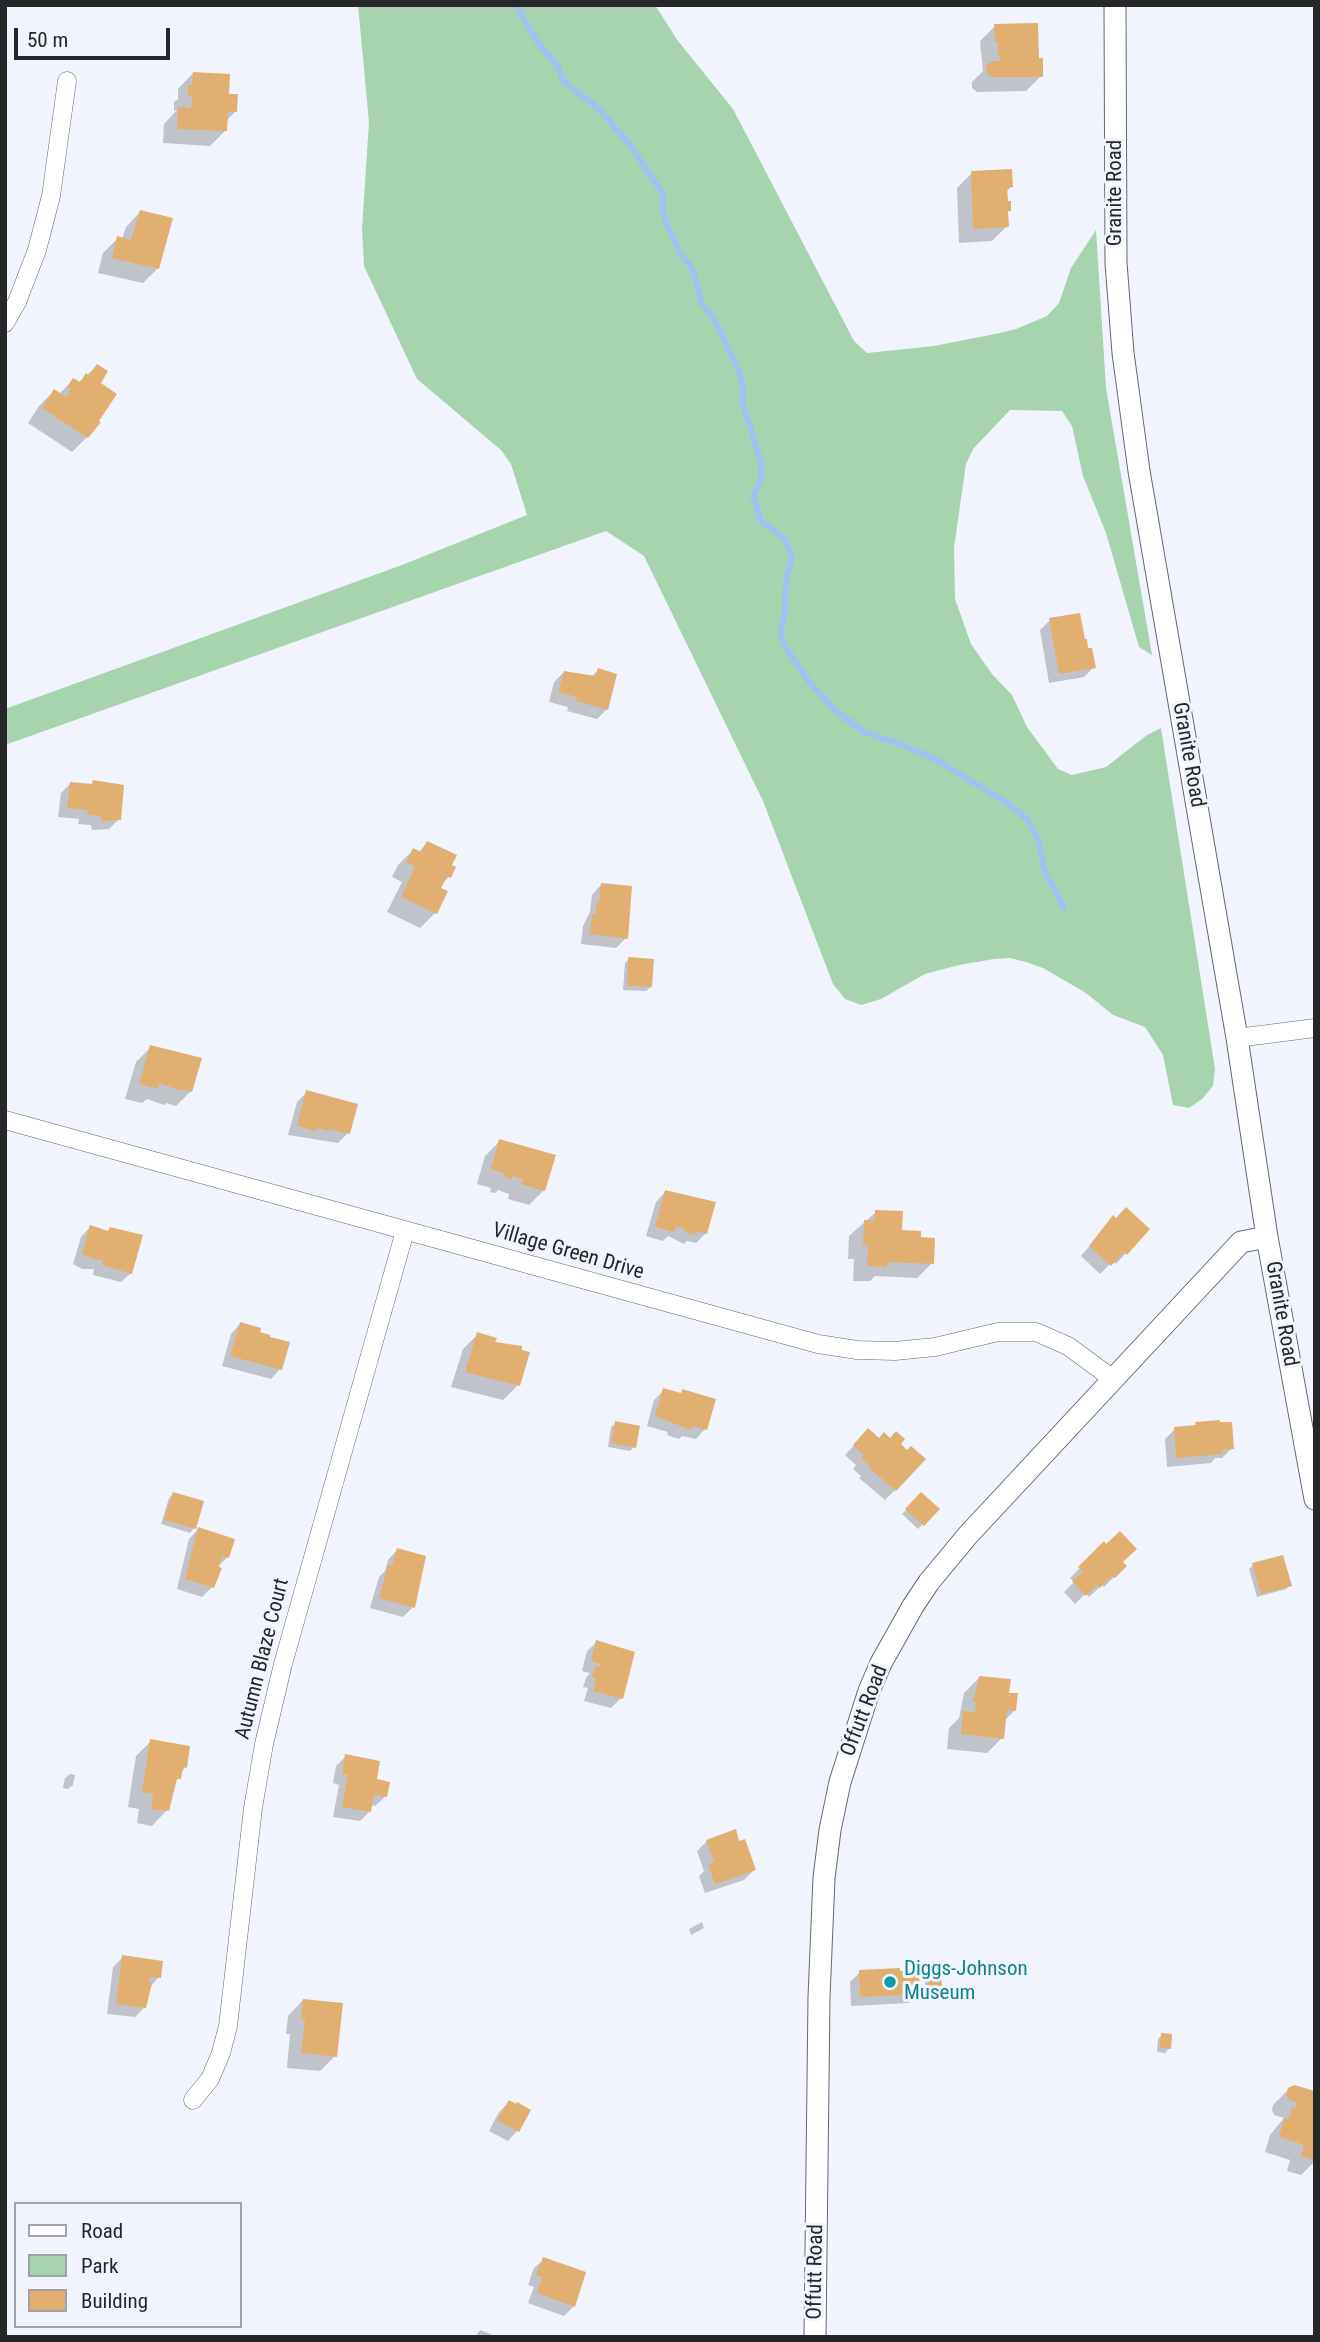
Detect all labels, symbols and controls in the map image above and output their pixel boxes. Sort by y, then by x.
scale bar [18,14,173,58]
text: 50 m [27,28,68,52]
street label: Granite Road [1103,140,1129,246]
street label: Granite Road [1166,700,1210,810]
street label: Village Green Drive [489,1218,647,1286]
street label: Granite Road [1259,1259,1303,1369]
street label: Autumn Blaze Court [231,1576,295,1742]
street label: Offutt Road [836,1662,894,1760]
place label: Diggs-Johnson Museum [904,1957,1028,2007]
marker: Diggs-Johnson Museum [882,1974,898,1990]
legend [14,2202,242,2328]
text: Road [81,2219,123,2243]
street label: Offutt Road [803,2224,829,2320]
text: Park [81,2254,118,2278]
text: Building [81,2289,148,2313]

